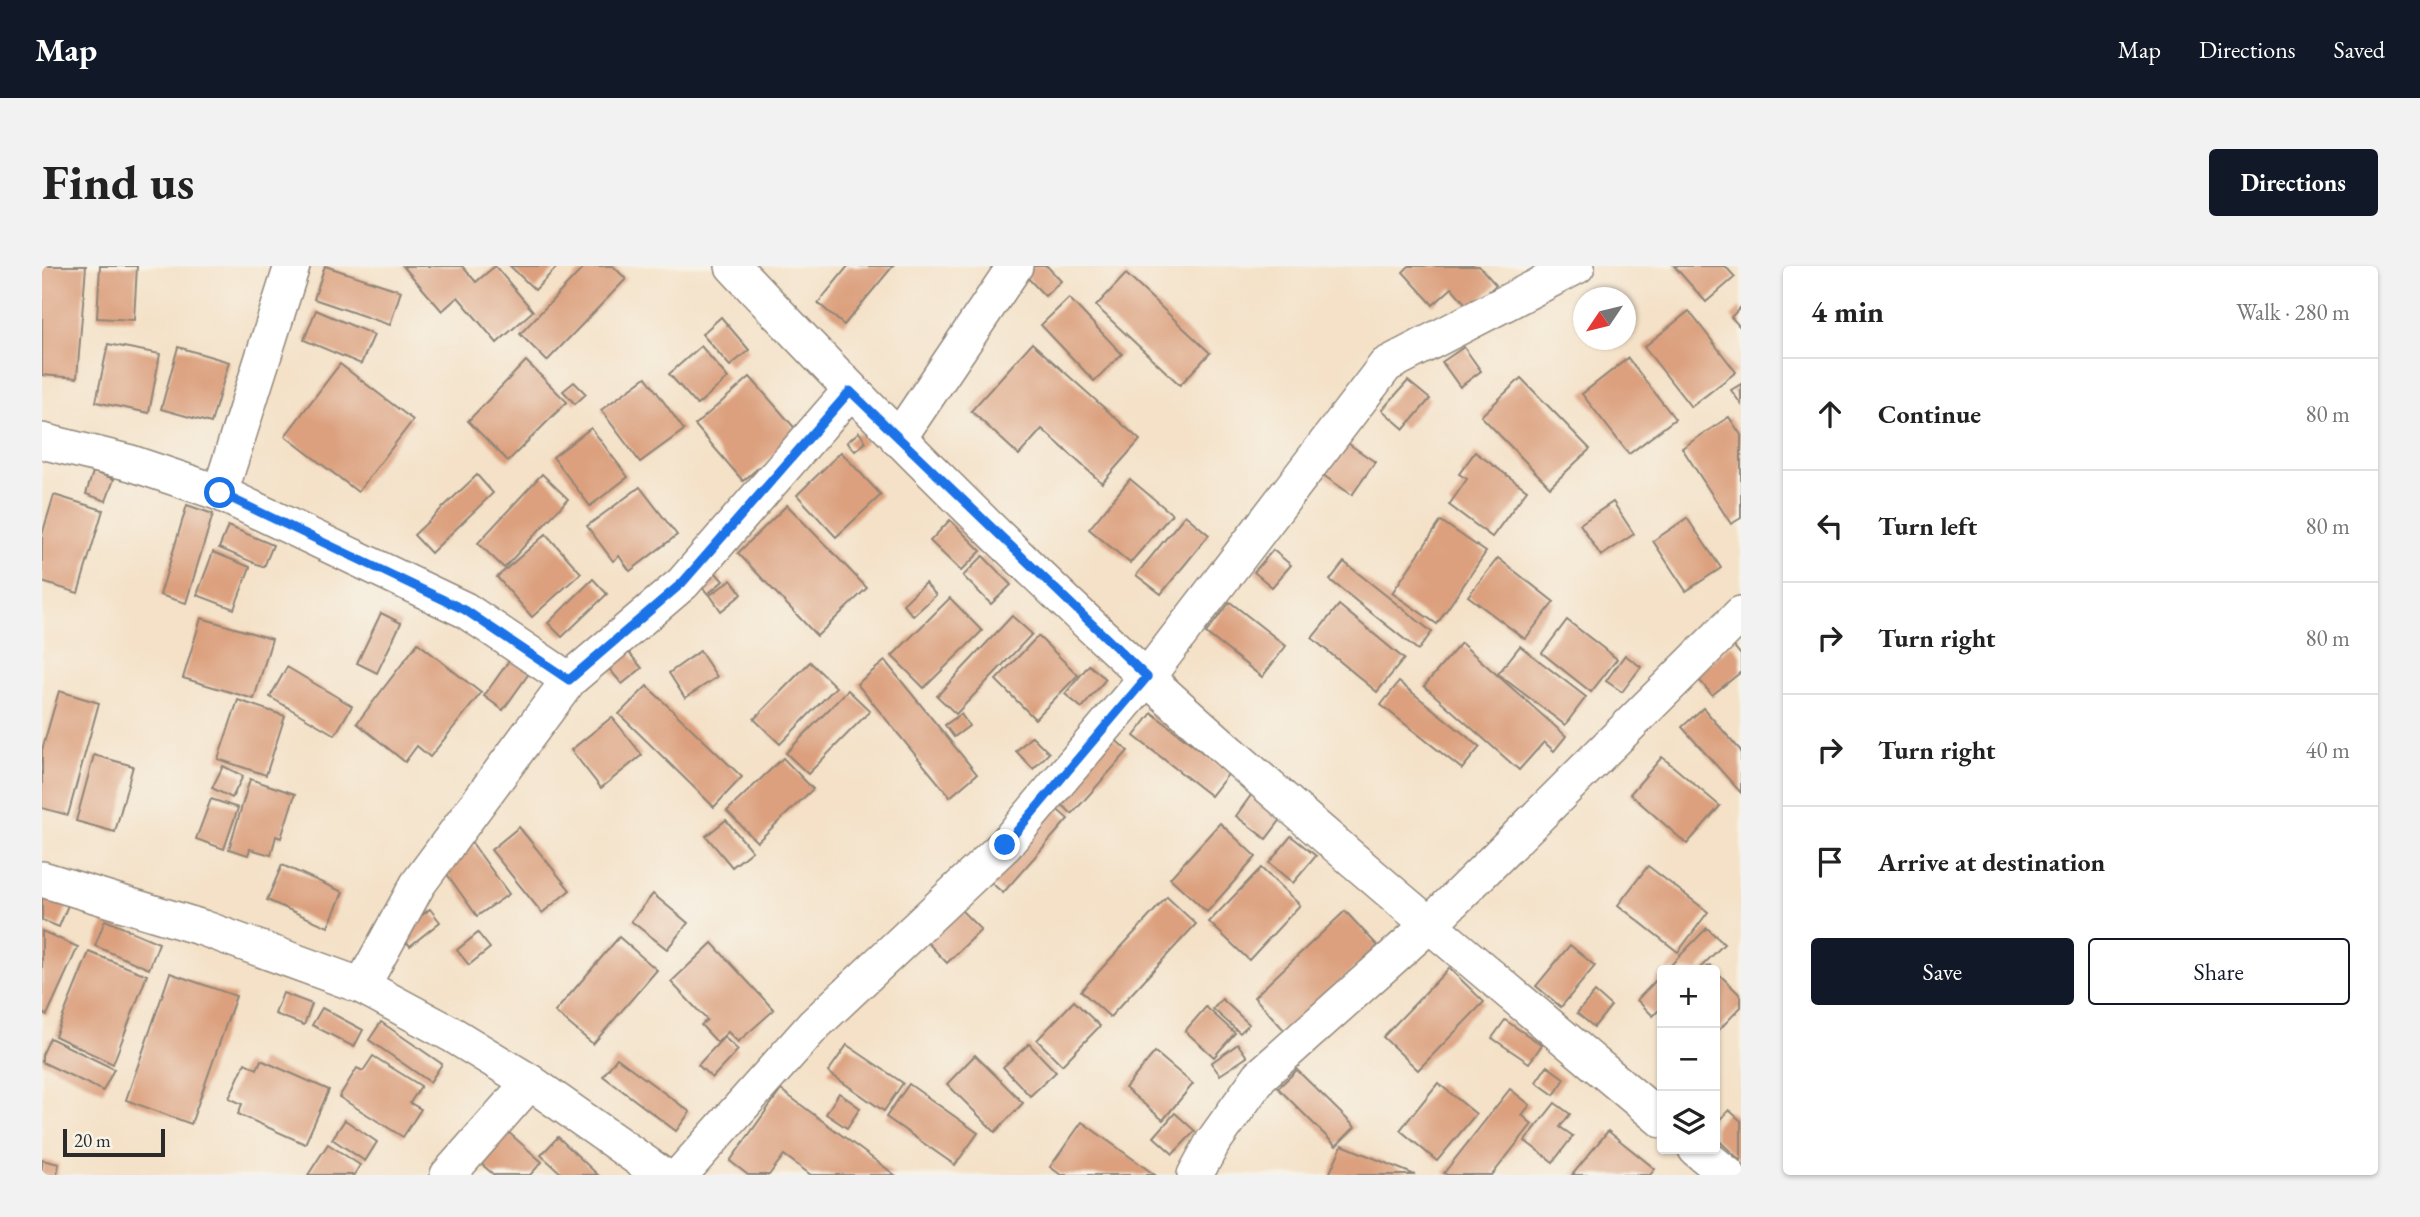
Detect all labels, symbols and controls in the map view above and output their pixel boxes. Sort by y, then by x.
text: Map [35,28,97,71]
text: Map [2118,34,2161,65]
text: Directions [2199,34,2296,65]
text: Saved [2334,34,2385,65]
button: Directions [2209,149,2378,216]
text: Find us [42,150,194,214]
north arrow [1573,287,1636,350]
text: 4 min [1811,292,1884,331]
text: Walk · 280 m [2236,297,2350,327]
icon: ahead [1811,395,1849,433]
text: Continue [1878,397,1981,431]
text: 80 m [2305,399,2350,429]
route start [204,477,235,508]
icon: left [1811,507,1849,545]
text: Turn left [1878,509,1977,543]
text: 80 m [2305,511,2350,541]
icon: right [1811,619,1849,657]
text: Turn right [1878,621,1996,655]
text: 80 m [2305,623,2350,653]
icon: right [1811,731,1849,769]
text: Turn right [1878,733,1996,767]
text: 40 m [2305,735,2350,765]
route end [989,829,1020,860]
icon: arrive [1811,843,1849,881]
text: Arrive at destination [1878,845,2105,879]
button: Save [1811,938,2074,1005]
button: Share [2088,938,2350,1005]
map controls [1657,965,1720,1154]
button: + [1657,965,1720,1028]
button: − [1657,1028,1720,1091]
button: layers [1657,1091,1720,1154]
scale bar [63,1126,164,1158]
text: 20 m [74,1128,111,1153]

